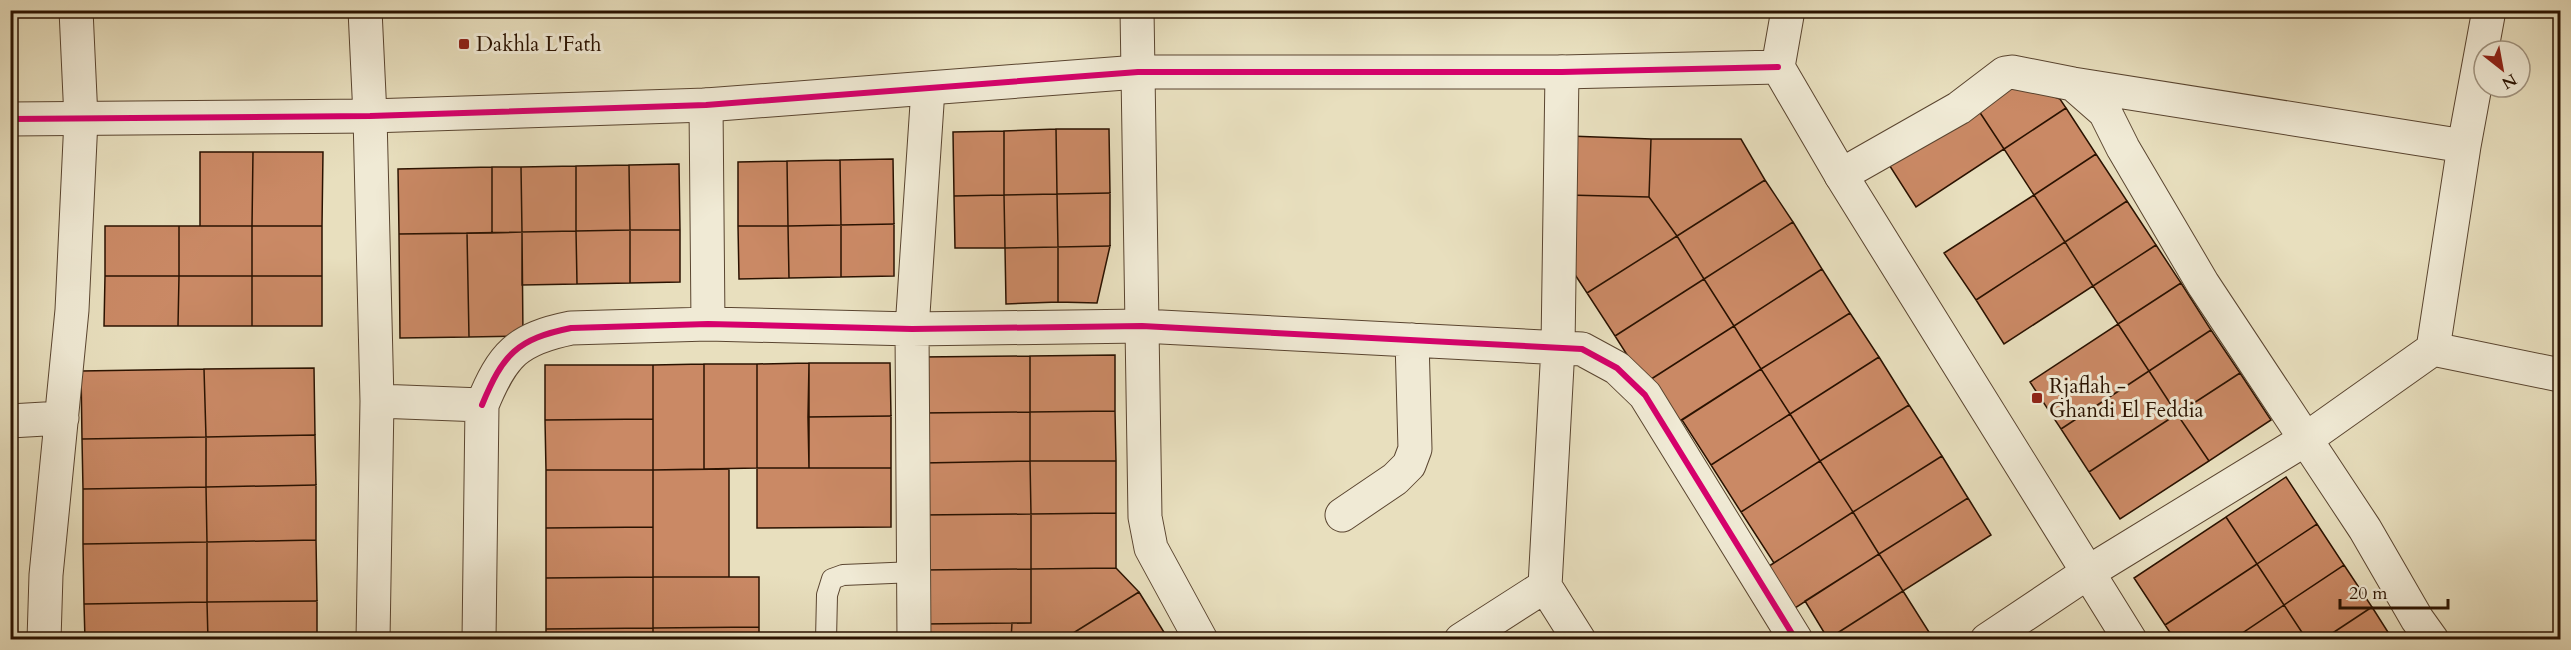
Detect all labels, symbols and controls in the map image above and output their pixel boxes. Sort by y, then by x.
place label: Dakhla L'Fath [476,30,602,59]
marker: Dakhla L'Fath [457,37,471,51]
north arrow [2472,39,2532,99]
text: N [2497,68,2521,94]
place label: Rjaflah - Ghandi El Feddia [2049,372,2204,425]
marker: Rjaflah - Ghandi El Feddia [2030,391,2044,405]
scale bar [2340,572,2448,610]
text: 20 m [2349,581,2388,606]

